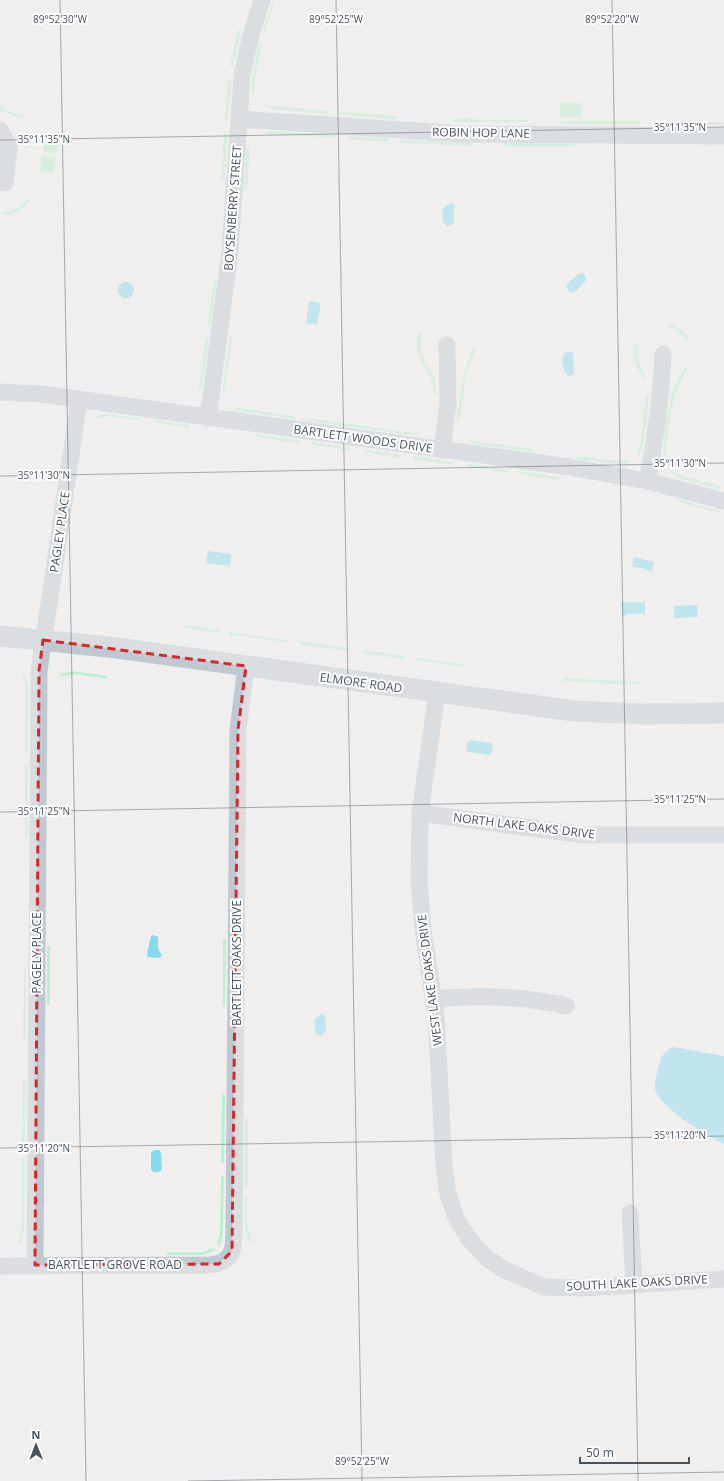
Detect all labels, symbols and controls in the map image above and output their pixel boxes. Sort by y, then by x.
text: 89°52'30"W [33,12,88,26]
text: 89°52'25"W [309,12,364,26]
text: 89°52'20"W [585,12,640,26]
text: 35°11'35"N [654,120,706,134]
street label: ROBIN HOP LANE [432,123,530,142]
text: 35°11'35"N [18,132,70,146]
street label: BOYSENBERRY STREET [220,144,245,271]
street label: BARTLETT WOODS DRIVE [293,420,434,457]
text: 35°11'30"N [654,456,706,470]
text: 35°11'30"N [18,468,70,482]
street label: PAGLEY PLACE [45,490,74,574]
street label: ELMORE ROAD [319,668,403,697]
text: 35°11'25"N [654,792,706,806]
text: 35°11'25"N [18,804,70,818]
street label: NORTH LAKE OAKS DRIVE [452,808,596,843]
street label: BARTLETT OAKS DRIVE [228,900,245,1026]
street label: PAGELY PLACE [28,912,45,994]
street label: WEST LAKE OAKS DRIVE [413,913,446,1047]
text: 35°11'20"N [654,1128,706,1142]
text: 35°11'20"N [18,1141,70,1155]
street label: BARTLETT GROVE ROAD [48,1256,182,1273]
street label: SOUTH LAKE OAKS DRIVE [566,1270,708,1295]
north arrow [16,1425,56,1465]
text: N [31,1427,40,1442]
scale bar [580,1439,689,1465]
text: 50 m [586,1444,614,1461]
text: 89°52'25"W [335,1454,390,1468]

